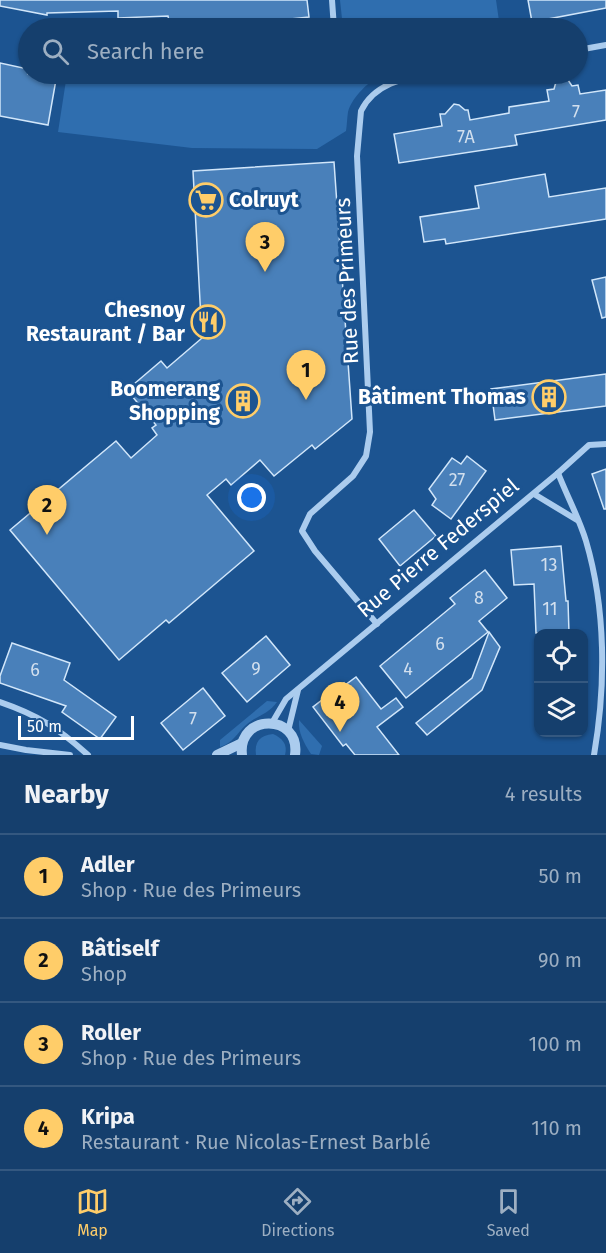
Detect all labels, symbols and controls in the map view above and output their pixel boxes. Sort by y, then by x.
search box [18,18,588,84]
icon: search [39,35,72,68]
text: Search here [87,38,205,65]
house number: 7 [572,101,580,123]
house number: 7A [457,126,476,148]
supermarket icon: Colruyt [188,182,224,218]
place label: Colruyt [229,187,299,213]
street label: Rue des Primeurs [330,197,364,365]
pin: 3 [246,222,284,272]
place label: Chesnoy Restaurant / Bar [26,297,186,347]
restaurant icon: Chesnoy Restaurant / Bar [190,304,226,340]
pin: 1 [286,350,326,400]
place label: Boomerang Shopping [110,376,220,426]
building icon: Bâtiment Thomas [531,379,567,415]
building icon: Boomerang Shopping [225,383,261,419]
place label: Bâtiment Thomas [358,384,526,410]
house number: 27 [449,469,465,491]
street label: Rue Pierre Federspiel [352,473,524,623]
your location [237,483,266,512]
pin: 2 [28,486,66,535]
house number: 13 [541,554,557,576]
house number: 8 [474,587,484,609]
house number: 11 [542,598,558,620]
map controls [534,629,588,737]
button: locate [534,629,588,683]
house number: 6 [435,633,445,655]
house number: 9 [251,658,261,680]
house number: 4 [403,658,413,680]
house number: 6 [30,659,40,681]
pin: 4 [320,682,360,732]
button: layers [534,683,588,737]
house number: 7 [189,708,197,730]
scale bar [18,713,134,740]
text: 50 m [27,717,62,736]
text: Nearby [24,779,109,810]
text: 4 results [505,782,582,806]
text: Adler [81,851,135,878]
text: 1 [39,864,48,888]
text: 50 m [538,864,582,888]
text: Shop · Rue des Primeurs [81,878,301,902]
text: Bâtiself [81,935,158,962]
text: 2 [38,948,49,972]
text: 90 m [538,948,582,972]
text: Shop [81,962,127,986]
text: Roller [81,1019,141,1046]
text: 3 [38,1032,49,1056]
text: 100 m [529,1032,582,1056]
text: Shop · Rue des Primeurs [81,1046,301,1070]
text: Kripa [81,1103,135,1130]
text: 4 [38,1116,49,1140]
text: 110 m [531,1116,582,1140]
text: Restaurant · Rue Nicolas-Ernest Barblé [81,1130,431,1154]
tab: Map [76,1185,109,1240]
tab: Directions [261,1185,335,1240]
tab: Saved [487,1185,530,1240]

